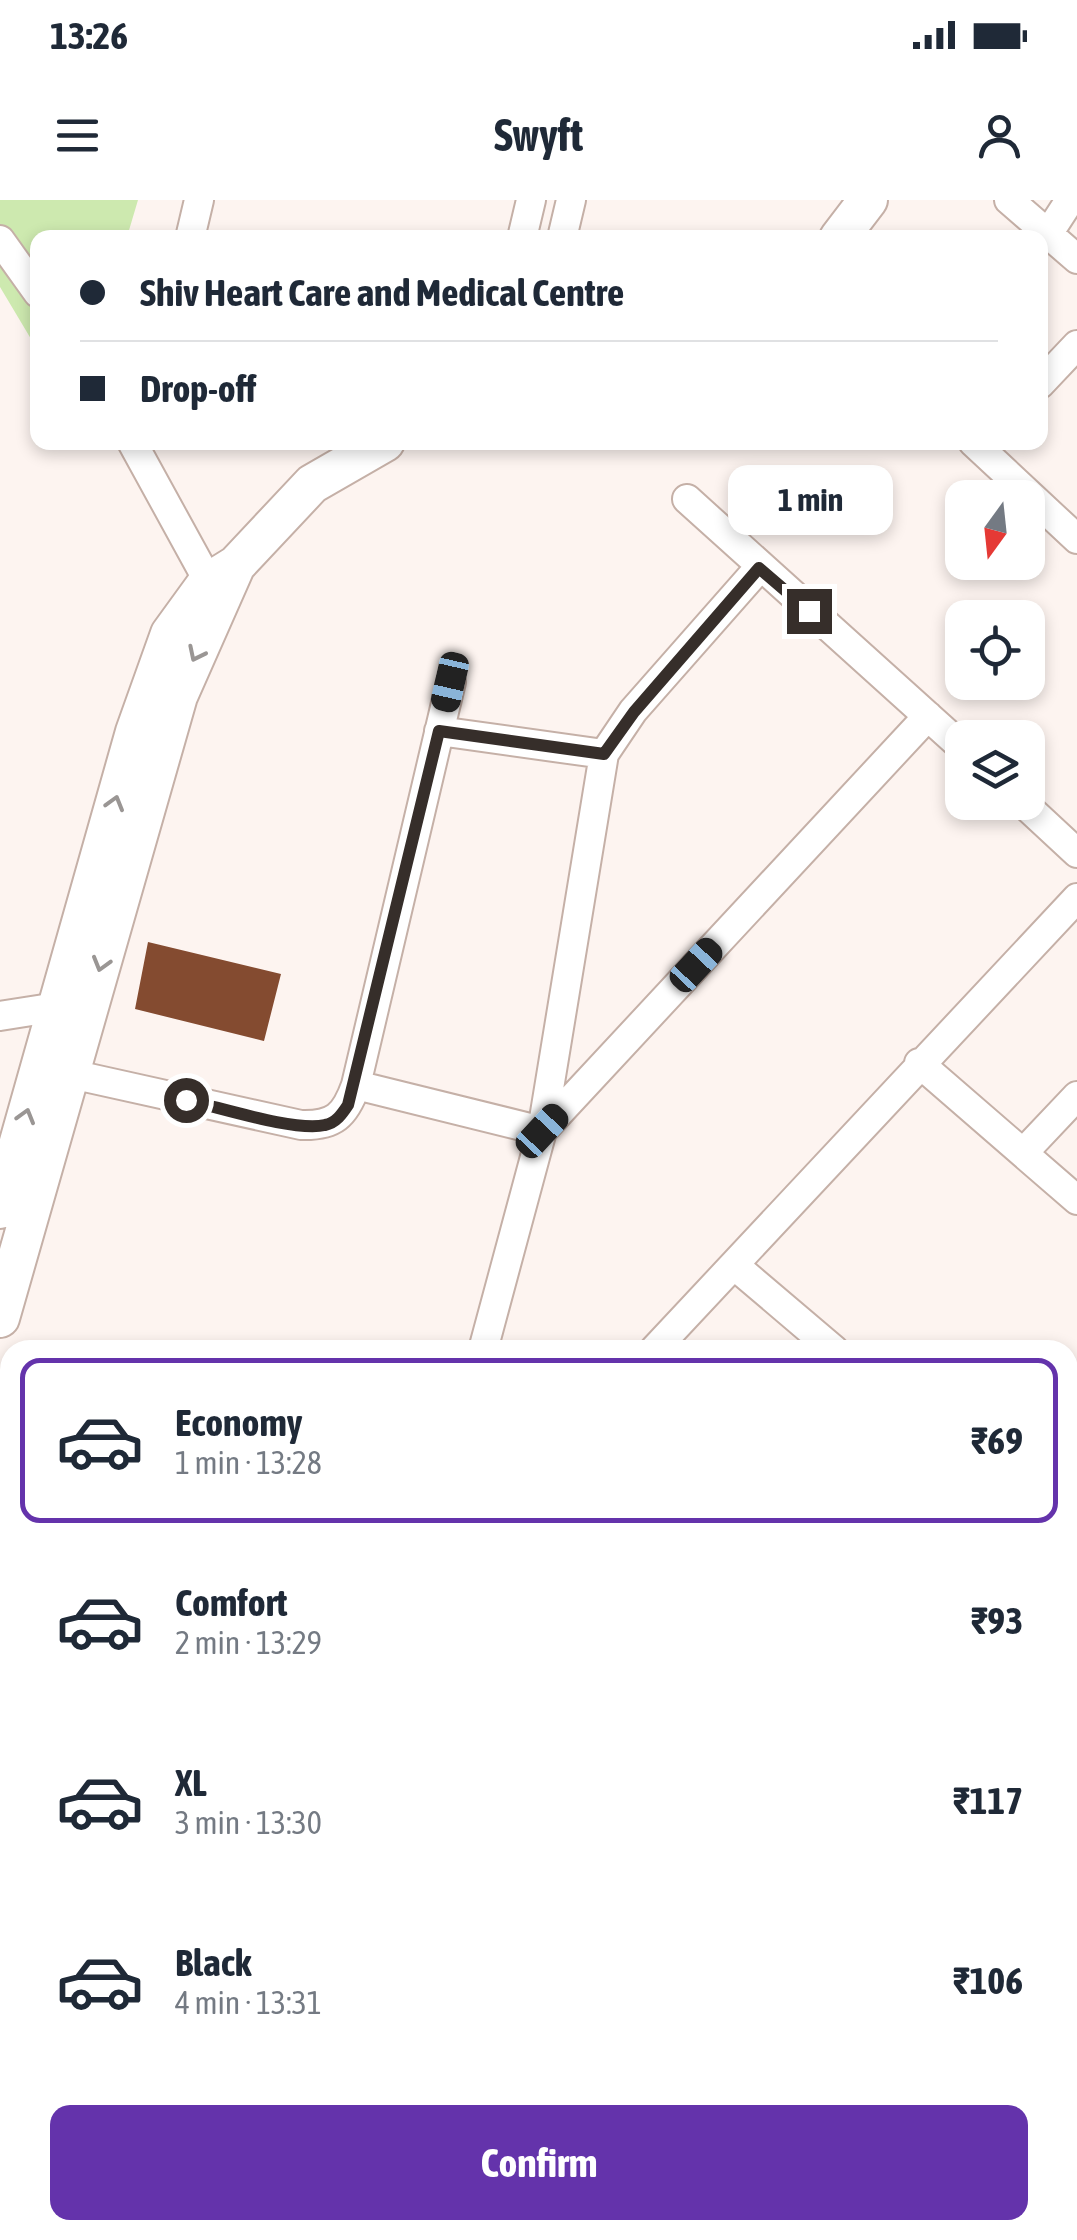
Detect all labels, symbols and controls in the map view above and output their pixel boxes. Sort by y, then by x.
text: 13:26 [50,14,128,57]
icon: menu [50,108,105,163]
icon: person [972,108,1027,163]
text: Swyft [494,109,583,161]
text: Shiv Heart Care and Medical Centre [140,271,624,314]
text: Drop-off [140,367,256,410]
callout: 1 min [726,466,892,536]
north arrow [945,480,1045,580]
map controls [945,480,1045,820]
text: 1 min [778,481,843,518]
route end [787,589,832,634]
button: locate [945,600,1045,700]
one-way arrow [188,643,208,661]
car [429,649,471,715]
button: layers [945,720,1045,820]
one-way arrow [103,795,124,812]
car [665,933,727,997]
one-way arrow [92,955,113,972]
route start [164,1078,209,1123]
car [511,1099,573,1163]
one-way arrow [15,1107,36,1125]
icon: car [55,1396,145,1486]
text: Economy [175,1401,302,1444]
text: ₹69 [971,1419,1023,1462]
text: 1 min · 13:28 [175,1444,322,1481]
icon: car [55,1576,145,1666]
text: Comfort [175,1581,287,1624]
text: ₹93 [971,1599,1023,1642]
text: 2 min · 13:29 [175,1624,322,1661]
icon: car [55,1756,145,1846]
text: XL [175,1761,207,1804]
text: ₹117 [953,1779,1023,1822]
text: 3 min · 13:30 [175,1804,322,1841]
icon: car [55,1936,145,2026]
text: Black [175,1941,252,1984]
text: ₹106 [953,1959,1023,2002]
text: 4 min · 13:31 [175,1984,322,2021]
button: Confirm [50,2105,1028,2220]

